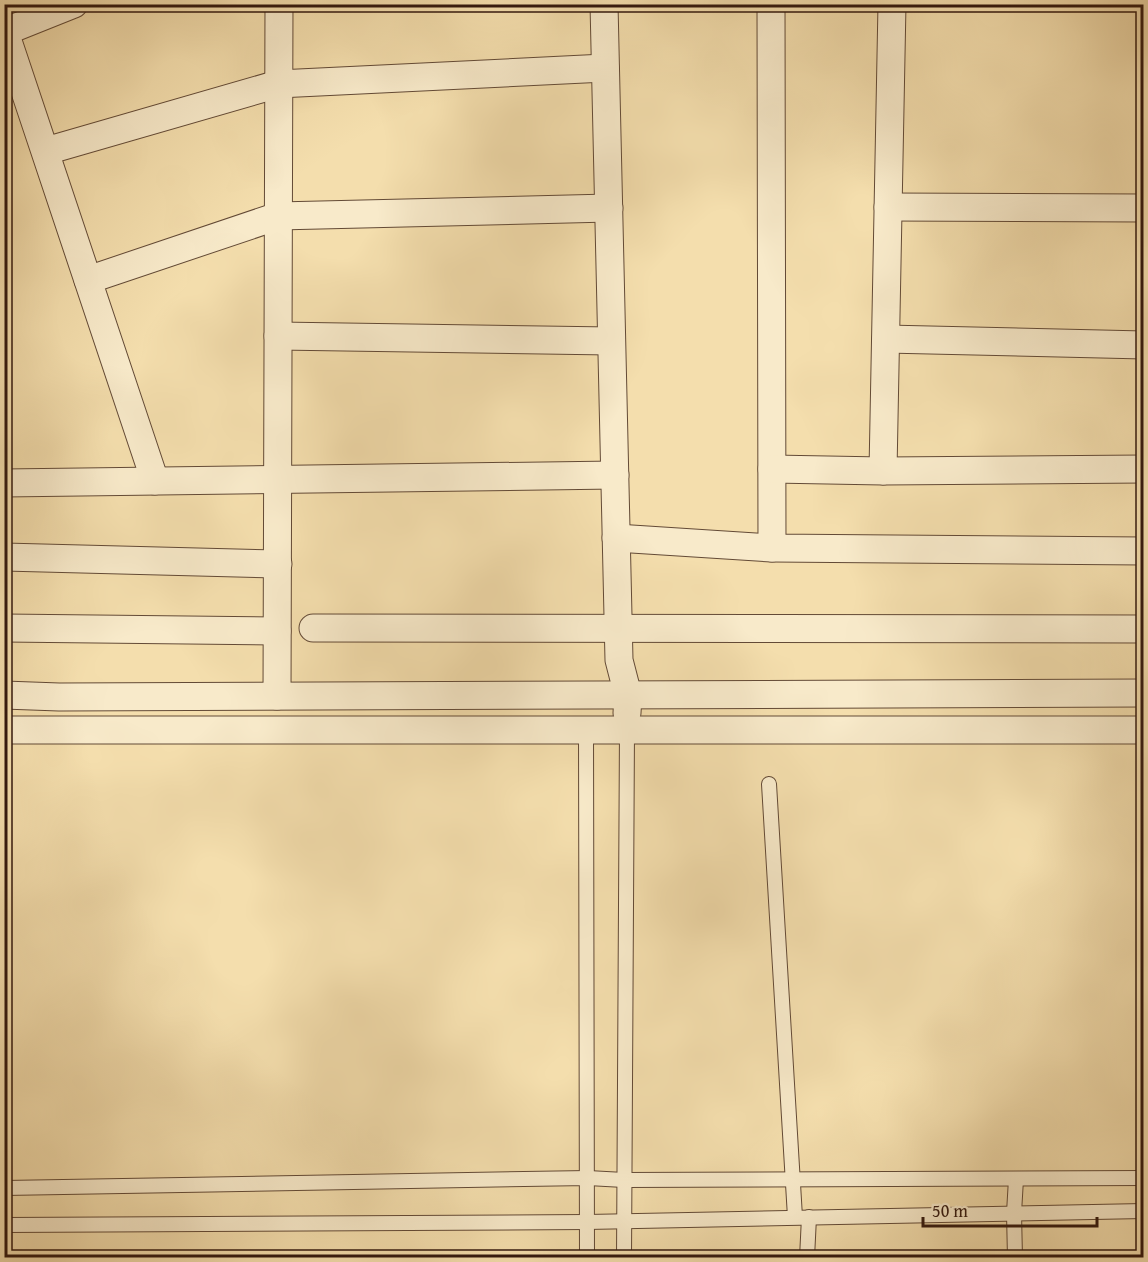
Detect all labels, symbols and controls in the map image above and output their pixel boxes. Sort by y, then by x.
scale bar [923,1190,1097,1228]
text: 50 m [932,1197,968,1224]

